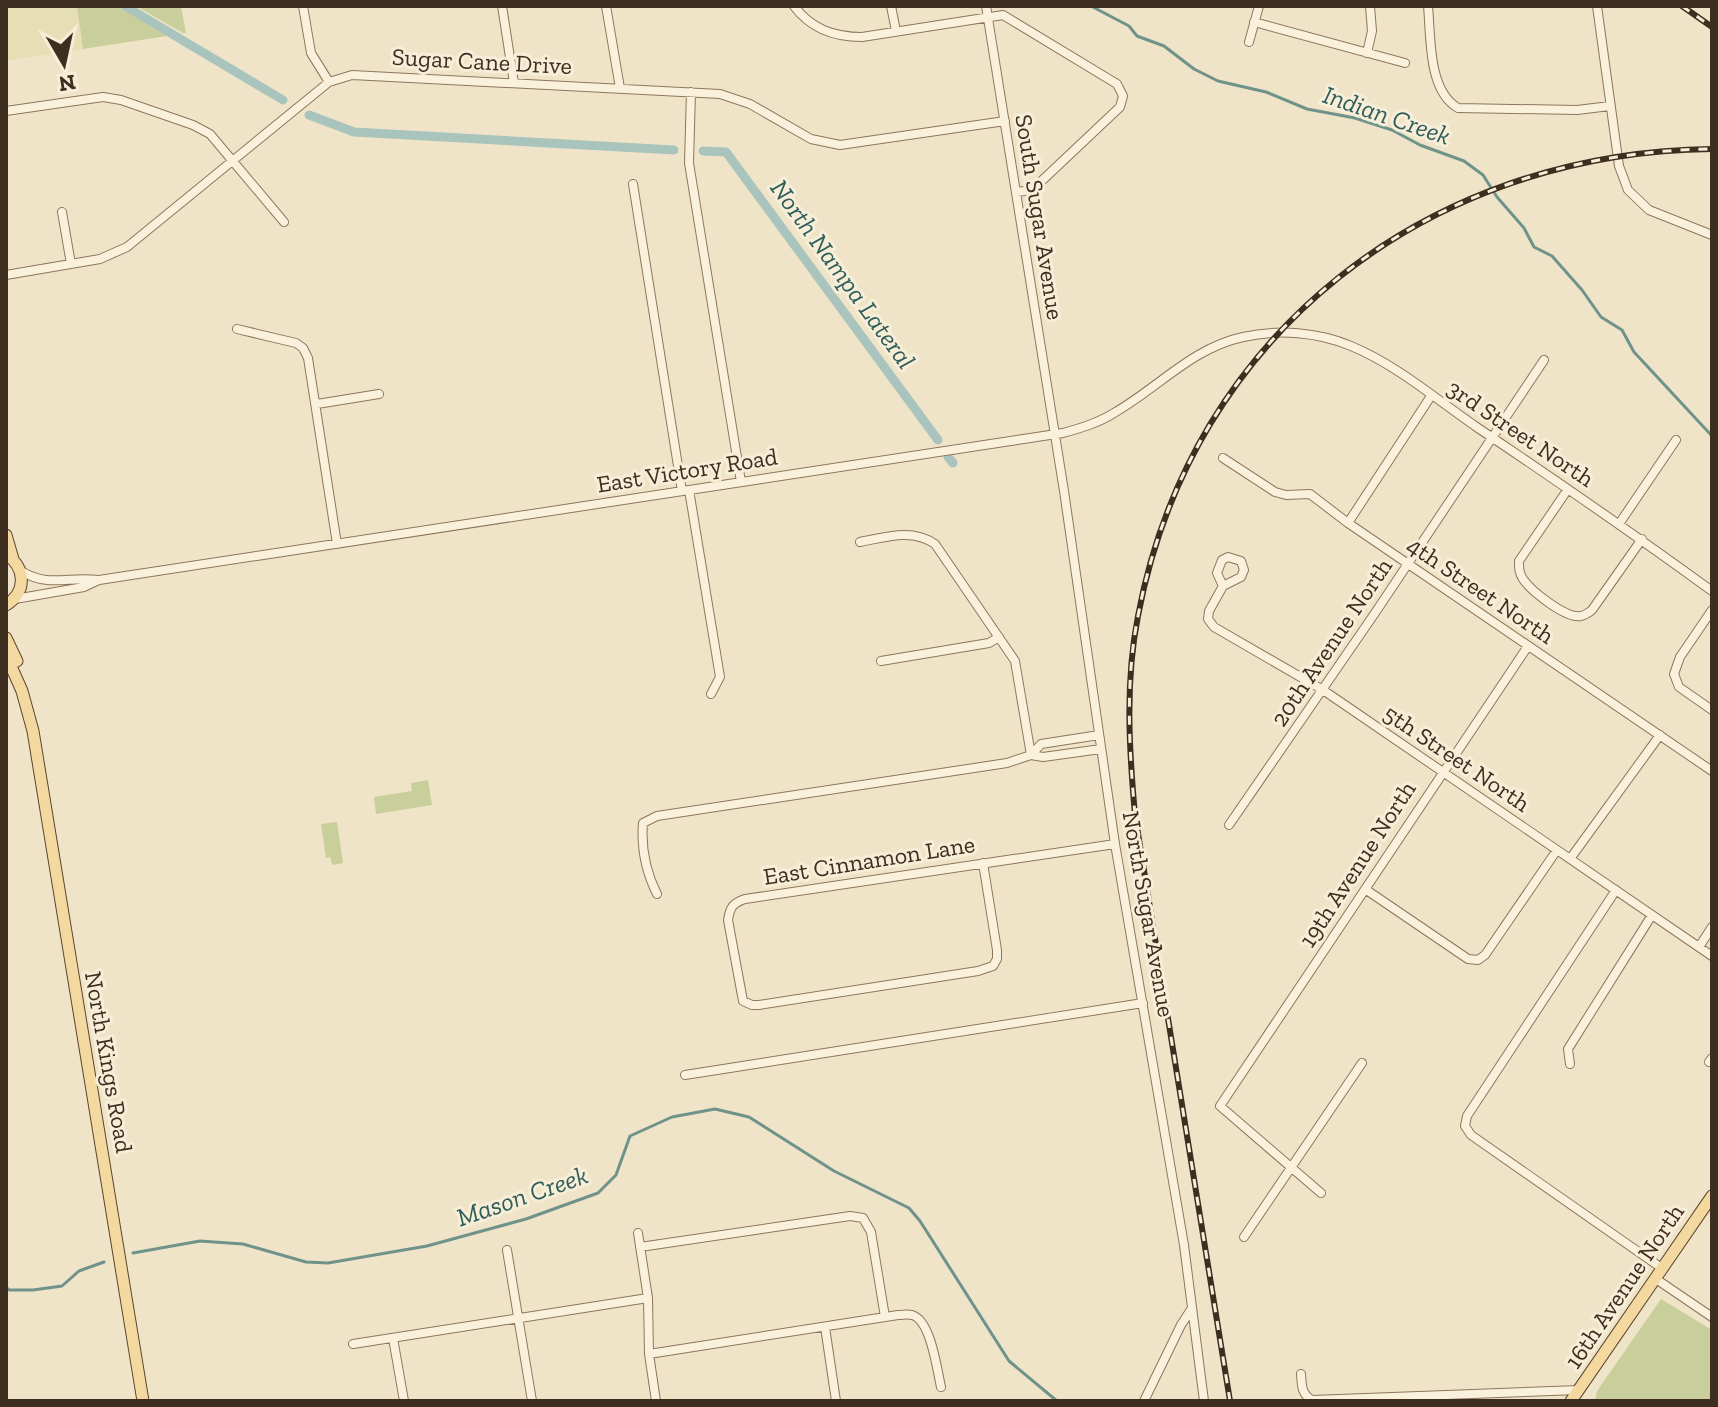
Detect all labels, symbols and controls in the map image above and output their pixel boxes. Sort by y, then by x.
north arrow [24,24,104,104]
street label: Sugar Cane Drive [391,42,573,80]
text: N [56,69,77,98]
water label: Indian Creek [1319,78,1455,152]
street label: South Sugar Avenue [1009,112,1071,322]
water label: North Nampa Lateral [764,173,922,375]
street label: 3rd Street North [1442,373,1600,493]
street label: East Victory Road [595,441,779,499]
street label: 4th Street North [1402,530,1560,650]
street label: 20th Avenue North [1264,552,1398,732]
street label: 5th Street North [1378,698,1536,818]
street label: 19th Avenue North [1292,775,1422,953]
street label: North Sugar Avenue [1117,809,1181,1019]
street label: East Cinnamon Lane [761,829,977,891]
street label: North Kings Road [79,969,139,1155]
water label: Mason Creek [452,1159,592,1233]
street label: 16th Avenue North [1558,1198,1690,1374]

